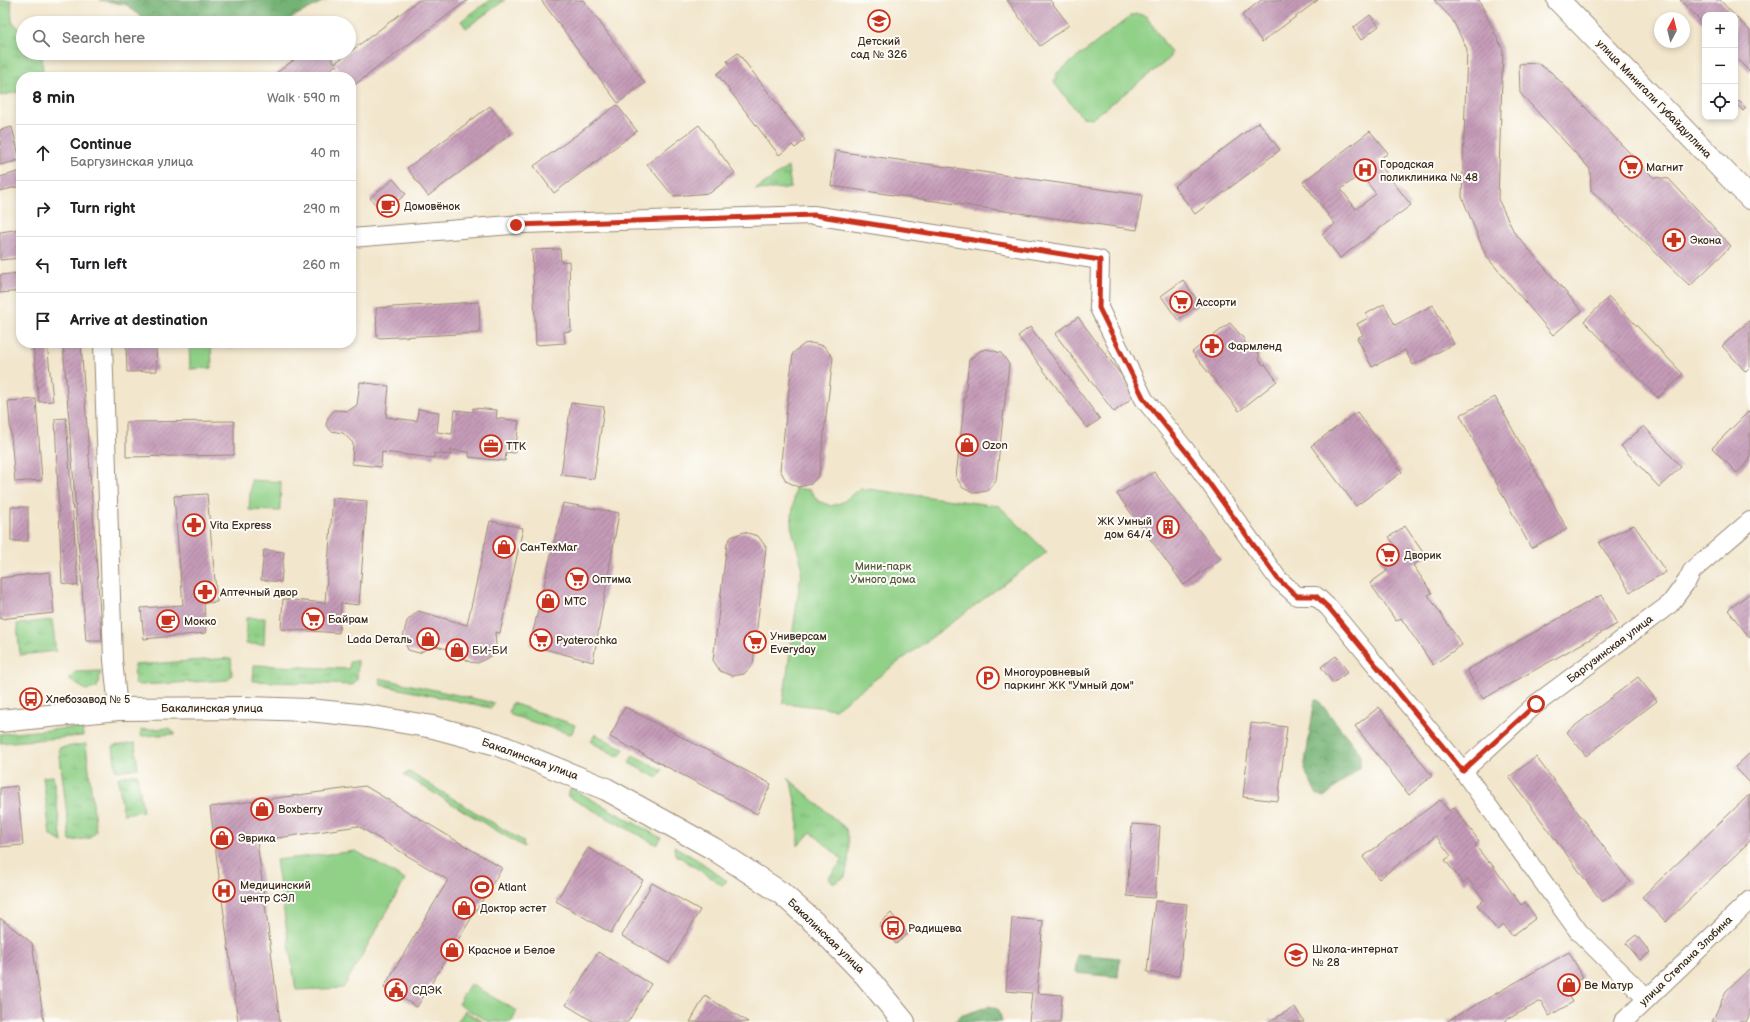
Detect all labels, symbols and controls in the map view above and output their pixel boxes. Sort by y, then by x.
school or university icon: Детский сад № 326 [866,8,892,34]
north arrow [1654,12,1690,48]
map controls [1702,12,1738,120]
button: + [1702,12,1738,48]
search box [16,16,356,60]
icon: search [30,27,52,49]
text: Search here [62,29,145,48]
place label: Детский сад № 326 [851,35,907,61]
street label: улица Минигали Губайдуллина [1594,37,1715,161]
button: − [1702,48,1738,84]
button: locate [1702,84,1738,120]
text: 8 min [32,88,75,108]
text: Walk · 590 m [267,90,340,106]
text: Continue [70,135,132,154]
icon: ahead [32,142,54,164]
text: 40 m [310,145,340,161]
text: Баргузинская улица [70,154,193,170]
supermarket icon: Магнит [1618,154,1644,180]
hospital icon: Городская поликлиника № 48 [1352,157,1378,183]
place label: Городская поликлиника № 48 [1380,158,1478,184]
place label: Магнит [1646,161,1683,174]
cafe icon: Домовёнок [375,193,401,219]
icon: right [32,198,54,220]
text: Turn right [70,199,135,218]
place label: Домовёнок [404,200,460,213]
text: 290 m [303,201,340,217]
route end [507,216,525,234]
pharmacy icon: Экона [1661,227,1687,253]
place label: Экона [1690,234,1722,247]
icon: left [32,254,54,276]
text: Turn left [70,255,127,274]
text: 260 m [302,257,340,273]
supermarket icon: Ассорти [1168,289,1194,315]
place label: Ассорти [1195,296,1236,309]
icon: arrive [32,310,54,332]
text: Arrive at destination [70,311,208,330]
pharmacy icon: Фармленд [1199,333,1225,359]
place label: Фармленд [1228,340,1282,353]
shop icon: Ozon [954,432,980,458]
office icon: ТТК [478,433,504,459]
place label: Ozon [982,439,1008,452]
place label: ТТК [506,440,527,453]
pharmacy icon: Vita Express [181,512,207,538]
building icon: ЖК Умный дом 64/4 [1155,514,1181,540]
place label: ЖК Умный дом 64/4 [1097,515,1152,541]
place label: Vita Express [210,519,272,532]
shop icon: СанТехМаг [491,534,517,560]
place label: СанТехМаг [520,541,578,554]
supermarket icon: Дворик [1375,542,1401,568]
place label: Дворик [1404,549,1442,562]
park label: Мини-парк Умного дома [850,560,916,586]
supermarket icon: Оптима [564,566,590,592]
place label: Оптима [592,573,632,586]
pharmacy icon: Аптечный двор [192,579,218,605]
place label: Аптечный двор [219,586,299,599]
shop icon: МТС [535,588,561,614]
place label: МТС [564,595,587,608]
supermarket icon: Байрам [300,606,326,632]
cafe icon: Мокко [155,608,181,634]
street label: Баргузинская улица [1564,612,1656,686]
place label: Байрам [328,613,368,626]
place label: Мокко [184,615,216,628]
shop icon: Lada Dеталь [415,626,441,652]
supermarket icon: Pyaterochka [528,627,554,653]
supermarket icon: Универсам Everyday [742,629,768,655]
place label: Универсам Everyday [770,630,827,656]
place label: Lada Dеталь [347,633,413,646]
place label: Pyaterochka [556,634,617,647]
shop icon: БИ-БИ [444,637,470,663]
place label: БИ-БИ [472,644,508,657]
parking icon: Многоуровневый паркинг ЖК "Умный дом" [975,665,1001,691]
place label: Многоуровневый паркинг ЖК "Умный дом" [1004,666,1134,692]
bus stop icon: Хлебозавод № 5 [18,686,44,712]
place label: Хлебозавод № 5 [46,693,130,706]
route start [1527,695,1545,713]
street label: Бакалинская улица [161,702,263,715]
street label: Бакалинская улица [480,735,581,783]
shop icon: Boxberry [249,796,275,822]
place label: Boxberry [278,803,323,816]
shop icon: Эврика [209,825,235,851]
place label: Эврика [238,832,276,845]
sports icon: Atlant [469,874,495,900]
hospital icon: Медицинский центр СЭЛ [211,878,237,904]
place label: Медицинский центр СЭЛ [240,879,311,905]
place label: Atlant [498,881,527,894]
shop icon: Доктор эстет [451,895,477,921]
street label: Бакалинская улица [785,896,868,976]
place label: Доктор эстет [480,902,547,915]
street label: улица Степана Злобина [1637,913,1735,1009]
bus stop icon: Радищева [880,915,906,941]
place label: Радищева [908,922,962,935]
shop icon: Красное и Белое [439,937,465,963]
school or university icon: Школа-интернат № 28 [1283,942,1309,968]
place label: Школа-интернат № 28 [1312,943,1398,969]
place label: Красное и Белое [468,944,555,957]
shop icon: Be Матур [1556,972,1582,998]
public building icon: СДЭК [383,977,409,1003]
place label: Be Матур [1584,979,1634,992]
place label: СДЭК [412,984,443,997]

